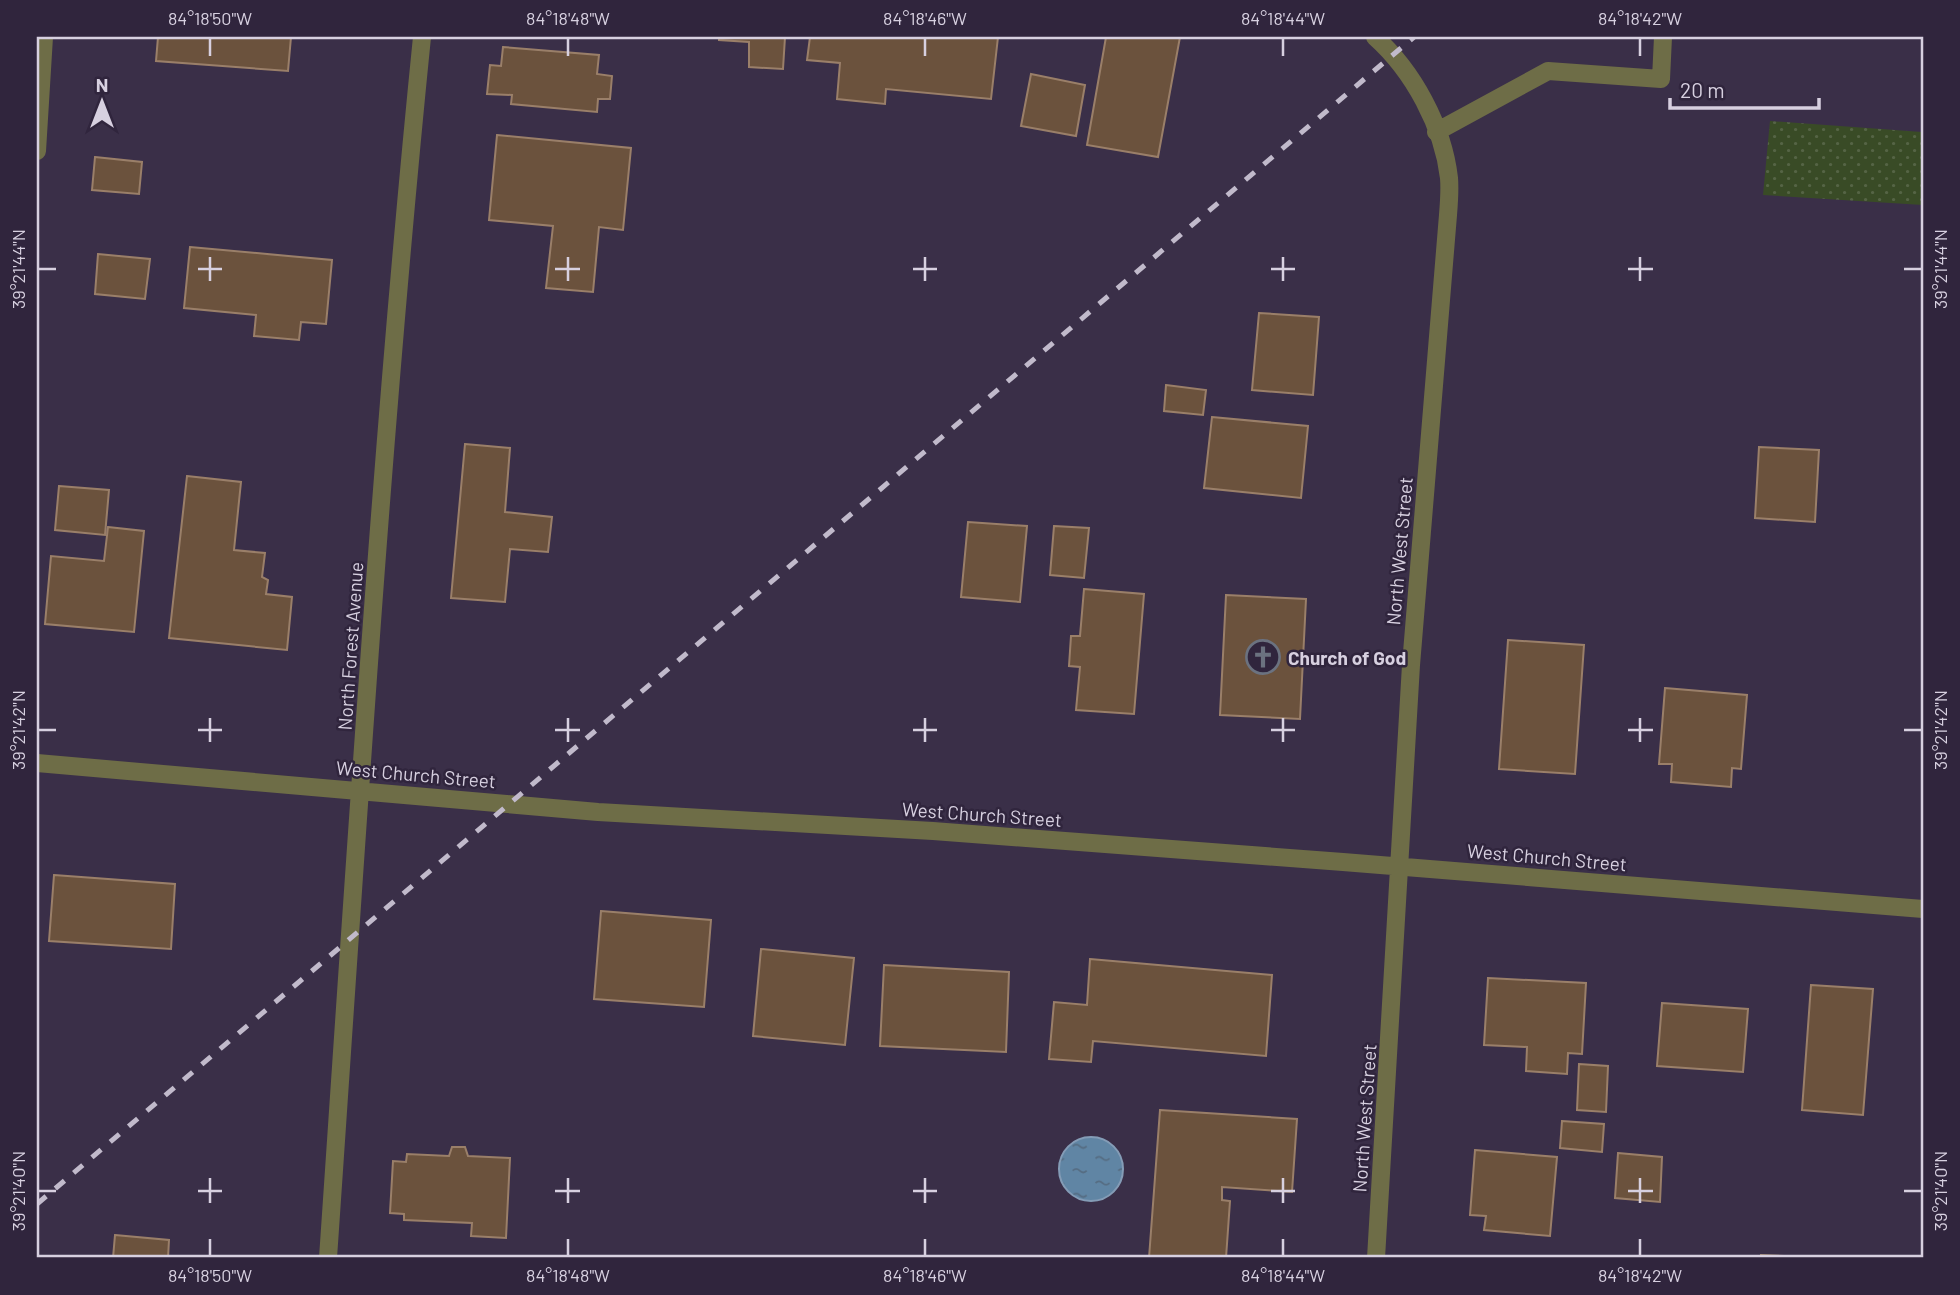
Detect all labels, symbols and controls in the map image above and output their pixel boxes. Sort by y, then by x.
text: 84°18'50"W [168,7,252,29]
text: 84°18'48"W [526,7,610,29]
text: 84°18'46"W [883,7,967,29]
text: 84°18'44"W [1241,7,1325,29]
text: 84°18'42"W [1598,7,1682,29]
north arrow [66,66,136,136]
scale bar [1670,66,1818,110]
text: N [96,73,108,96]
text: 20 m [1680,77,1725,102]
text: 39°21'44"N [7,229,29,309]
text: 39°21'44"N [1929,229,1951,309]
street label: North West Street [1381,476,1417,626]
street label: North Forest Avenue [333,561,367,731]
church icon: Church of God [1244,638,1282,676]
place label: Church of God [1288,646,1406,669]
text: 39°21'42"N [7,690,29,770]
text: 39°21'42"N [1929,690,1951,770]
street label: West Church Street [335,756,497,792]
street label: West Church Street [901,797,1063,831]
street label: West Church Street [1466,839,1628,875]
street label: North West Street [1347,1043,1381,1193]
text: 39°21'40"N [7,1151,29,1231]
text: 39°21'40"N [1929,1151,1951,1231]
text: 84°18'50"W [168,1264,252,1286]
text: 84°18'48"W [526,1264,610,1286]
text: 84°18'46"W [883,1264,967,1286]
text: 84°18'44"W [1241,1264,1325,1286]
text: 84°18'42"W [1598,1264,1682,1286]

